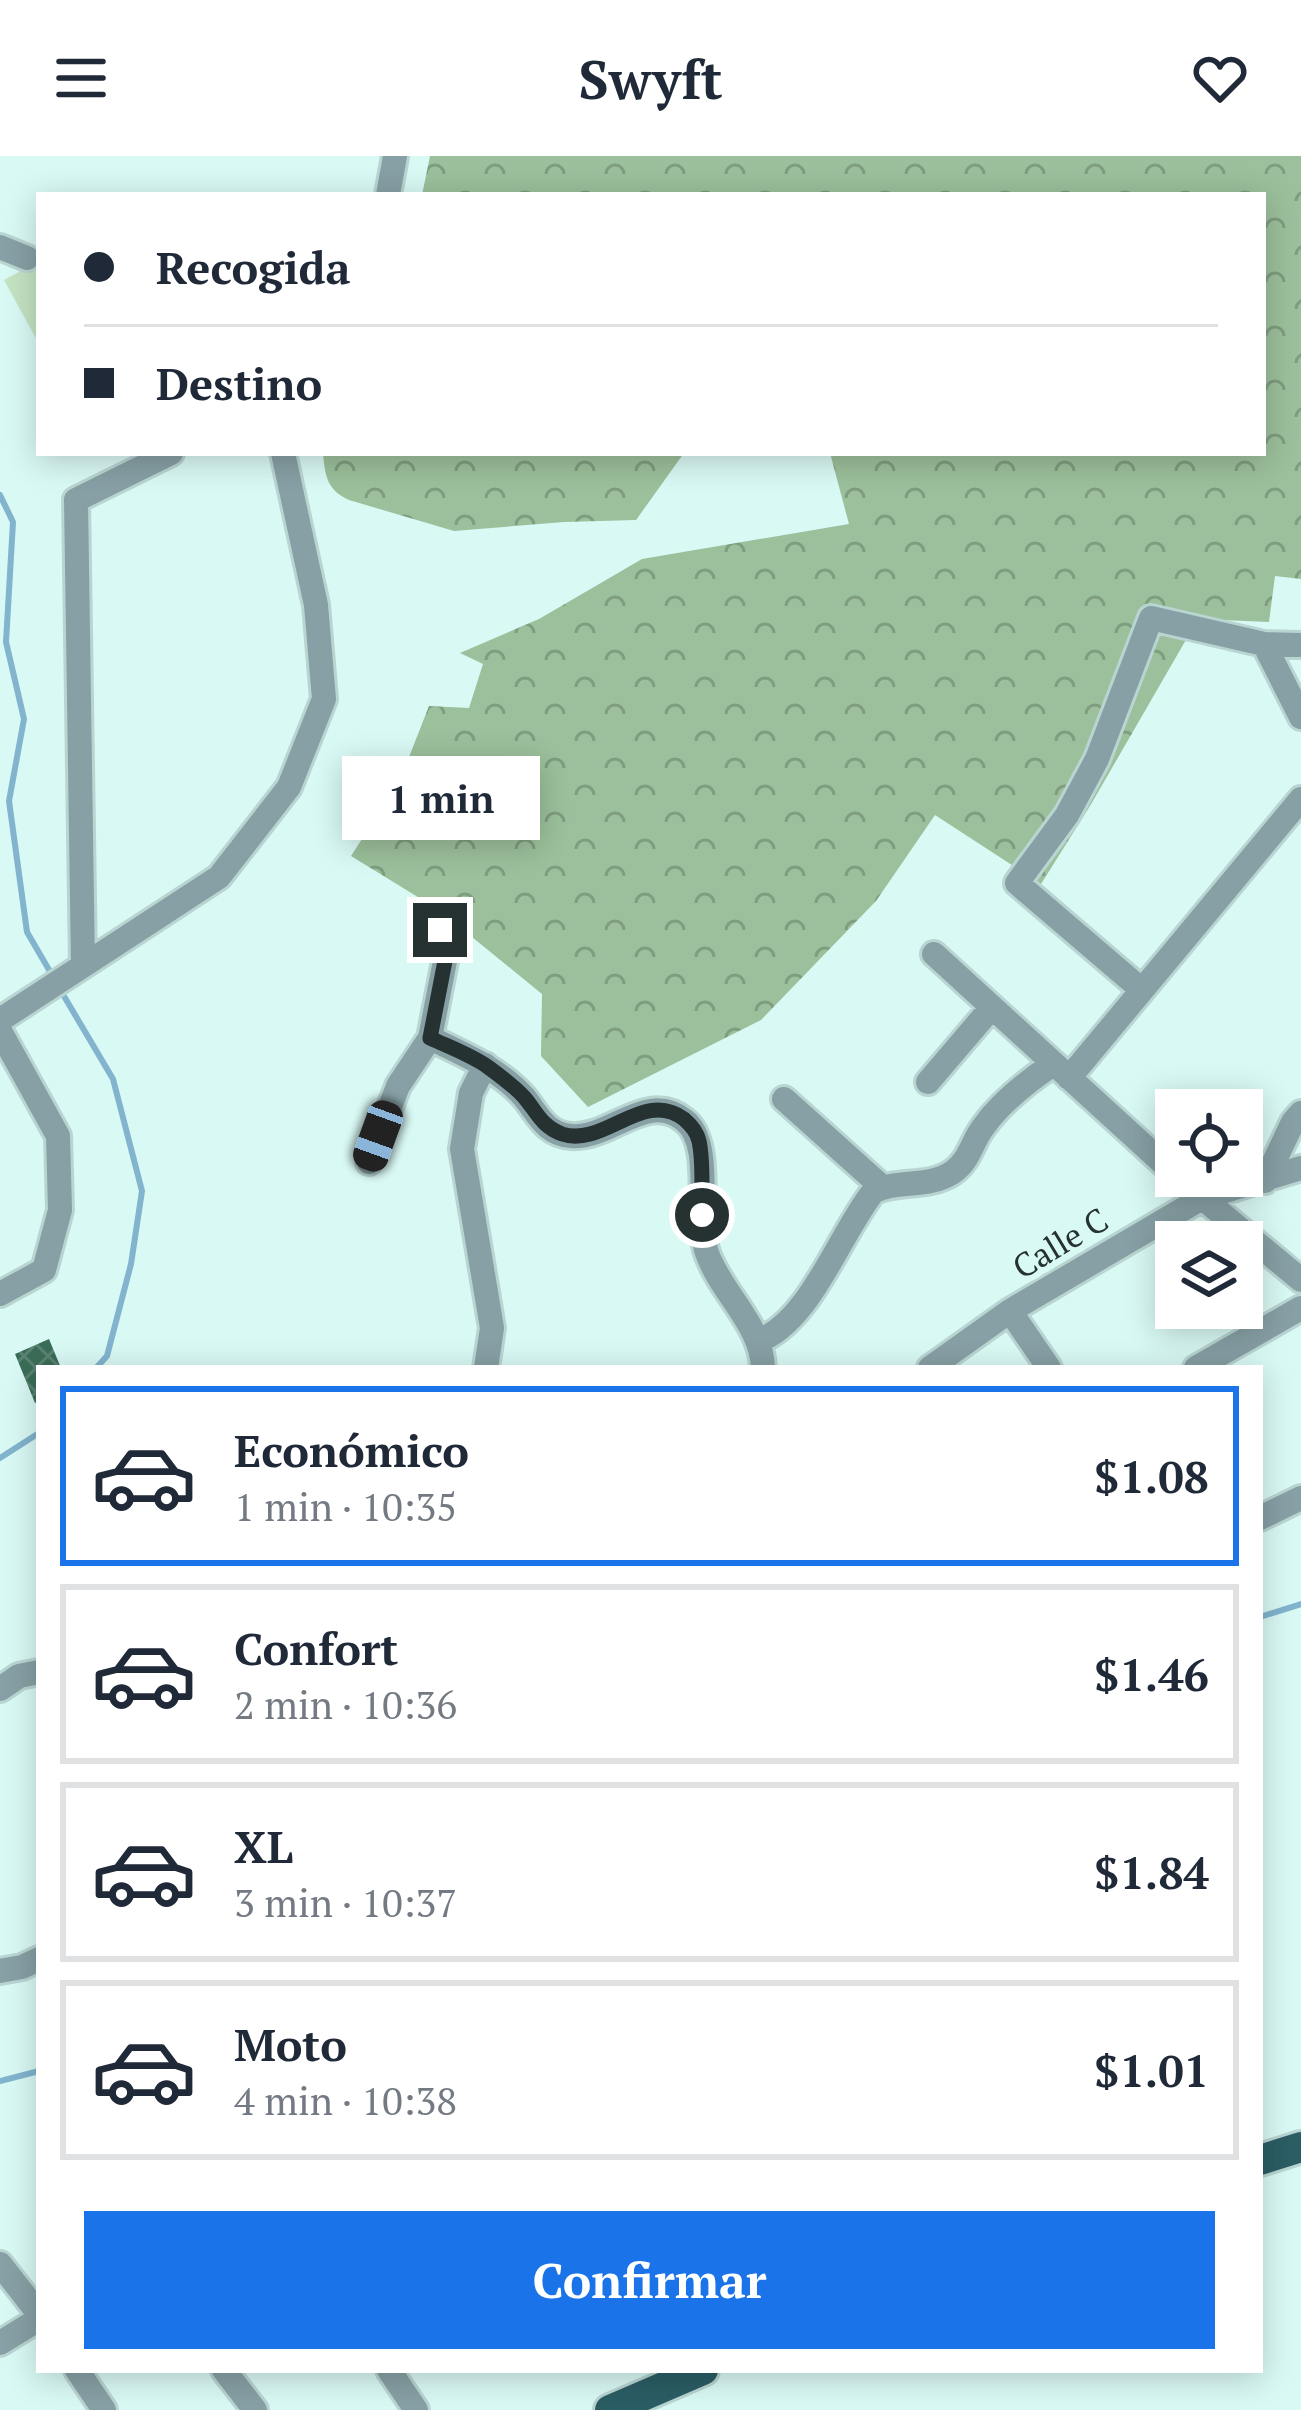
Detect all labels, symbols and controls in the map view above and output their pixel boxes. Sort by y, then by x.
text: Swyft [579,43,722,114]
icon: menu [48,45,114,111]
icon: heart [1187,45,1253,111]
text: Recogida [156,237,351,297]
text: Destino [156,353,322,413]
callout: 1 min [341,756,539,840]
text: 1 min [388,772,494,824]
route end [413,903,467,957]
map controls [1155,1089,1263,1329]
button: locate [1155,1089,1263,1197]
car [349,1096,407,1176]
route start [675,1188,729,1242]
street label: Calle C [1004,1197,1115,1288]
button: layers [1155,1221,1263,1329]
text: Económico [234,1420,469,1480]
icon: car [90,1422,198,1530]
text: $1.08 [1094,1446,1209,1506]
text: 1 min · 10:35 [234,1480,457,1532]
text: Confort [234,1618,398,1678]
icon: car [90,1620,198,1728]
text: $1.46 [1094,1644,1209,1704]
text: 2 min · 10:36 [234,1678,457,1730]
text: XL [234,1816,293,1876]
icon: car [90,1818,198,1926]
text: $1.84 [1094,1842,1209,1902]
text: 3 min · 10:37 [234,1876,457,1928]
text: Moto [234,2014,347,2074]
icon: car [90,2016,198,2124]
text: $1.01 [1094,2040,1209,2100]
text: 4 min · 10:38 [234,2074,457,2126]
button: Confirmar [84,2211,1215,2349]

